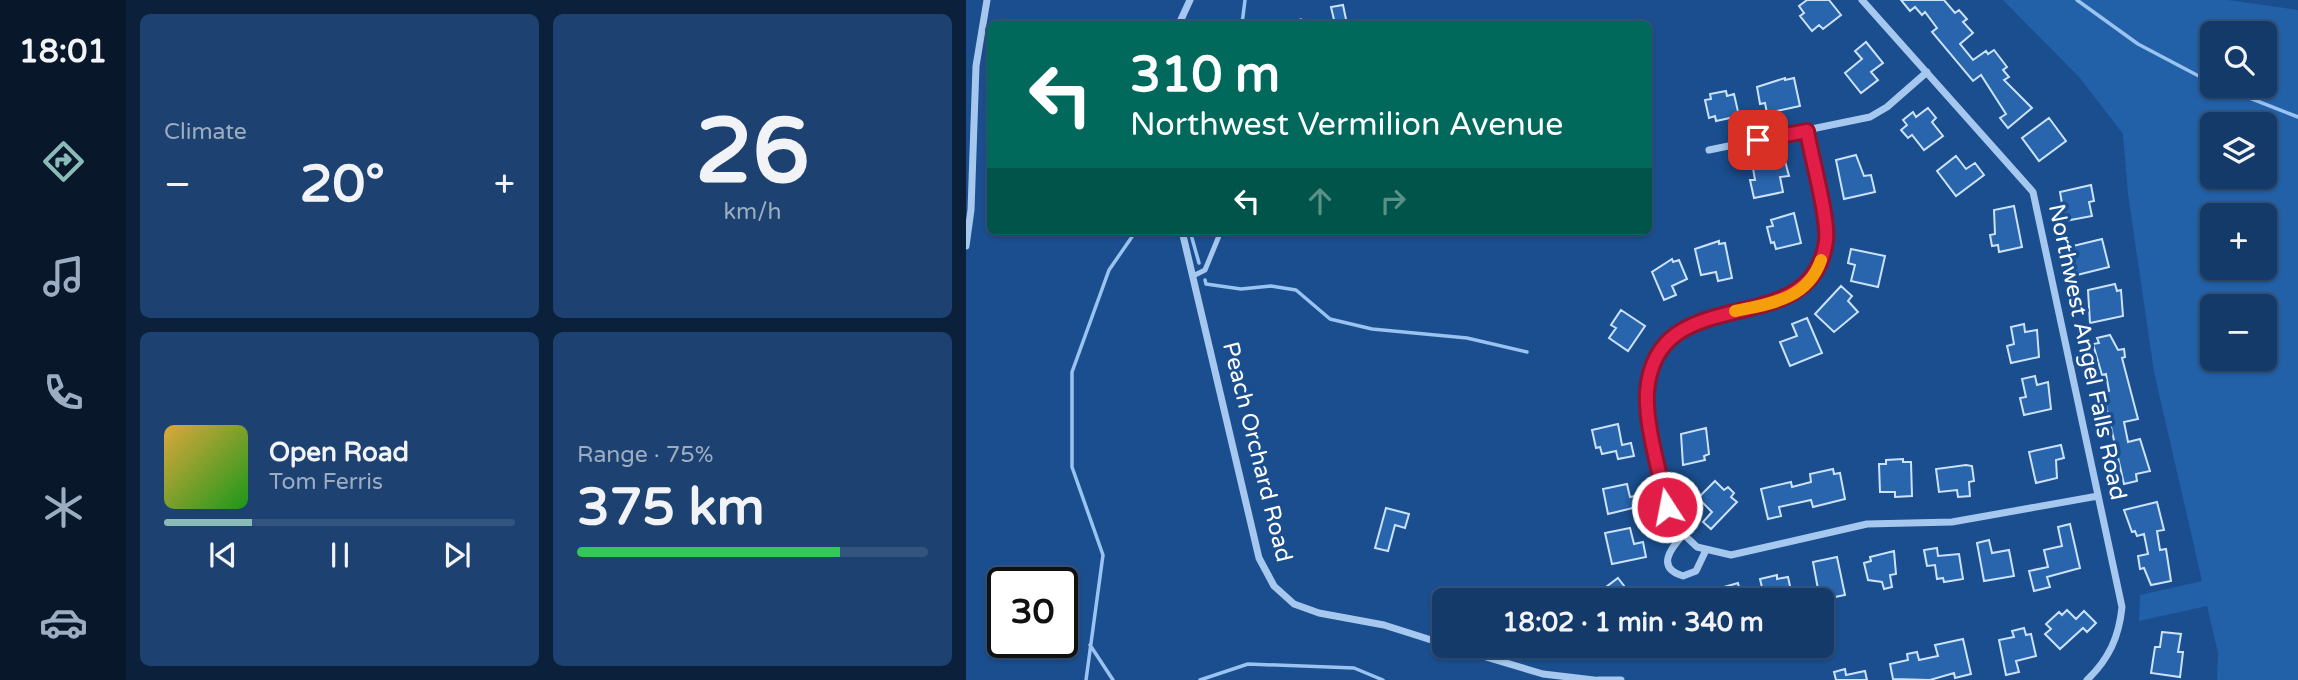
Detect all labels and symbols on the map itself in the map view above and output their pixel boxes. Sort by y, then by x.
pin [1728,110,1788,170]
street label: Northwest Angel Falls Road [2042,201,2132,503]
street label: Peach Orchard Road [1216,339,1298,565]
position arrow [1630,470,1704,544]
speed limit sign: 30 [987,567,1078,658]

